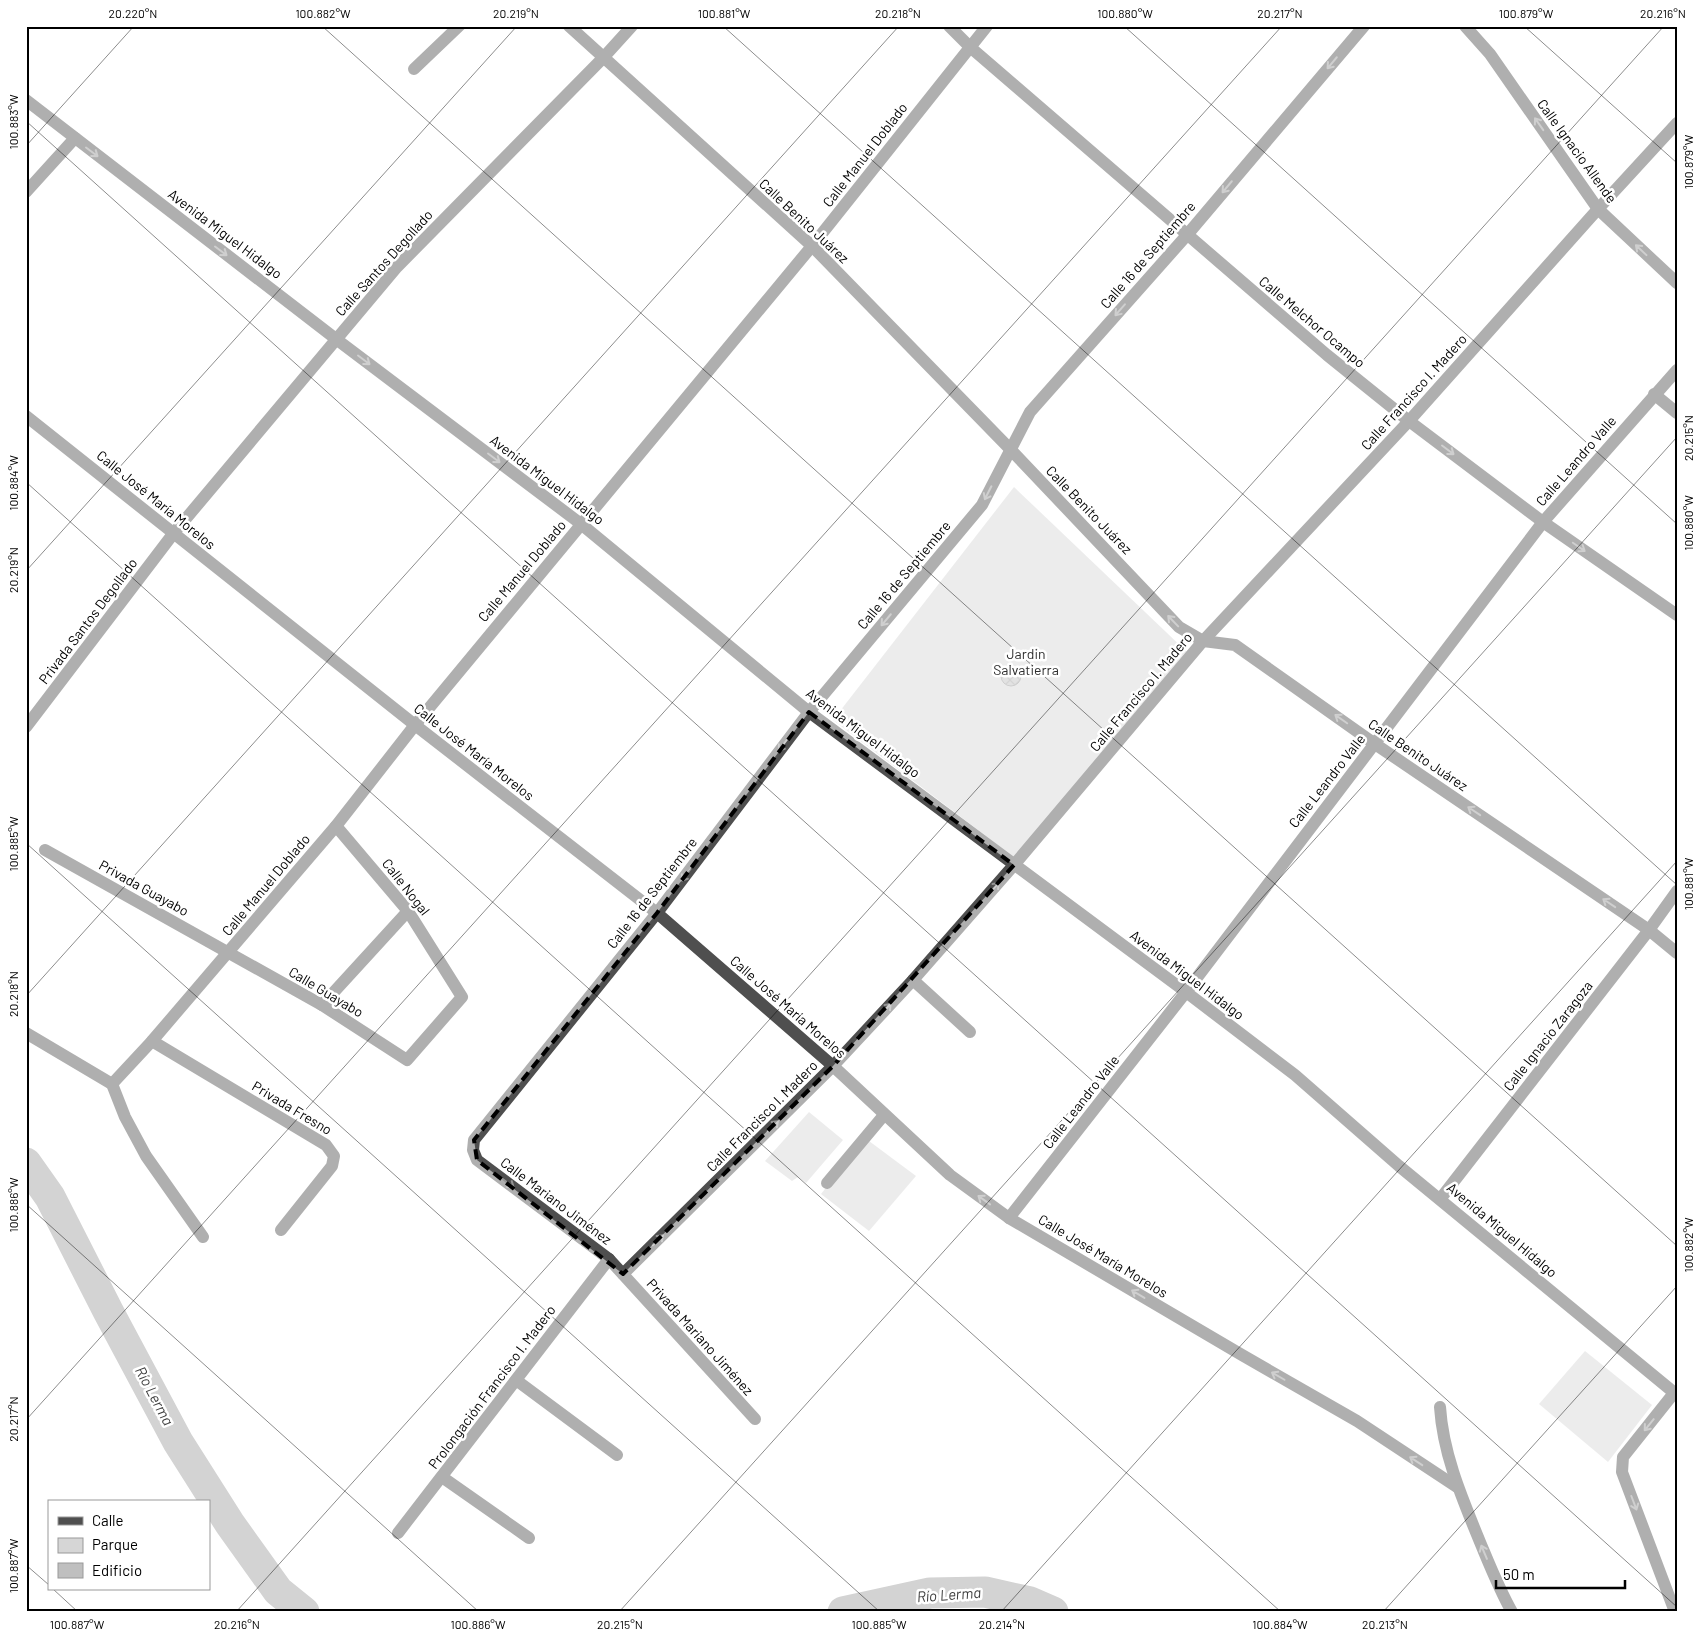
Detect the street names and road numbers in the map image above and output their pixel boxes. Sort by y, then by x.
street label: Calle Ignacio Allende [1534,95,1621,206]
street label: Calle Manuel Doblado [819,99,911,210]
street label: Calle Benito Juárez [756,175,853,267]
street label: Avenida Miguel Hidalgo [165,185,286,282]
street label: Calle 16 de Septiembre [1097,198,1199,312]
street label: Calle Santos Degollado [331,206,436,319]
street label: Calle Melchor Ocampo [1256,272,1369,371]
street label: Calle Francisco I. Madero [1357,330,1470,453]
street label: Calle Leandro Valle [1532,412,1619,509]
street label: Avenida Miguel Hidalgo [487,431,608,528]
street label: Calle José María Morelos [94,446,219,553]
street label: Calle Benito Juárez [1043,462,1136,557]
street label: Calle Manuel Doblado [474,516,569,625]
street label: Calle 16 de Septiembre [853,517,954,632]
street label: Privada Santos Degollado [35,554,140,687]
street label: Calle Francisco I. Madero [1086,629,1195,755]
street label: Avenida Miguel Hidalgo [803,684,924,781]
street label: Calle José María Morelos [411,699,538,804]
street label: Calle Benito Juárez [1365,715,1471,794]
street label: Calle Leandro Valle [1285,731,1368,831]
street label: Calle Manuel Doblado [218,830,313,939]
street label: Calle 16 de Septiembre [603,834,700,952]
street label: Calle Nogal [379,855,434,918]
street label: Privada Guayabo [96,856,192,919]
street label: Avenida Miguel Hidalgo [1127,926,1248,1023]
street label: Calle José María Morelos [727,952,850,1062]
street label: Calle Guayabo [286,963,367,1021]
street label: Calle Ignacio Zaragoza [1499,977,1596,1094]
street label: Calle Leandro Valle [1039,1052,1122,1152]
street label: Calle Francisco I. Madero [703,1057,821,1175]
street label: Privada Fresno [249,1077,335,1138]
street label: Calle Mariano Jiménez [497,1153,615,1248]
street label: Avenida Miguel Hidalgo [1444,1179,1561,1281]
street label: Calle José María Morelos [1036,1210,1171,1301]
street label: Privada Mariano Jiménez [644,1275,757,1398]
street label: Prolongación Francisco I. Madero [424,1301,559,1472]

